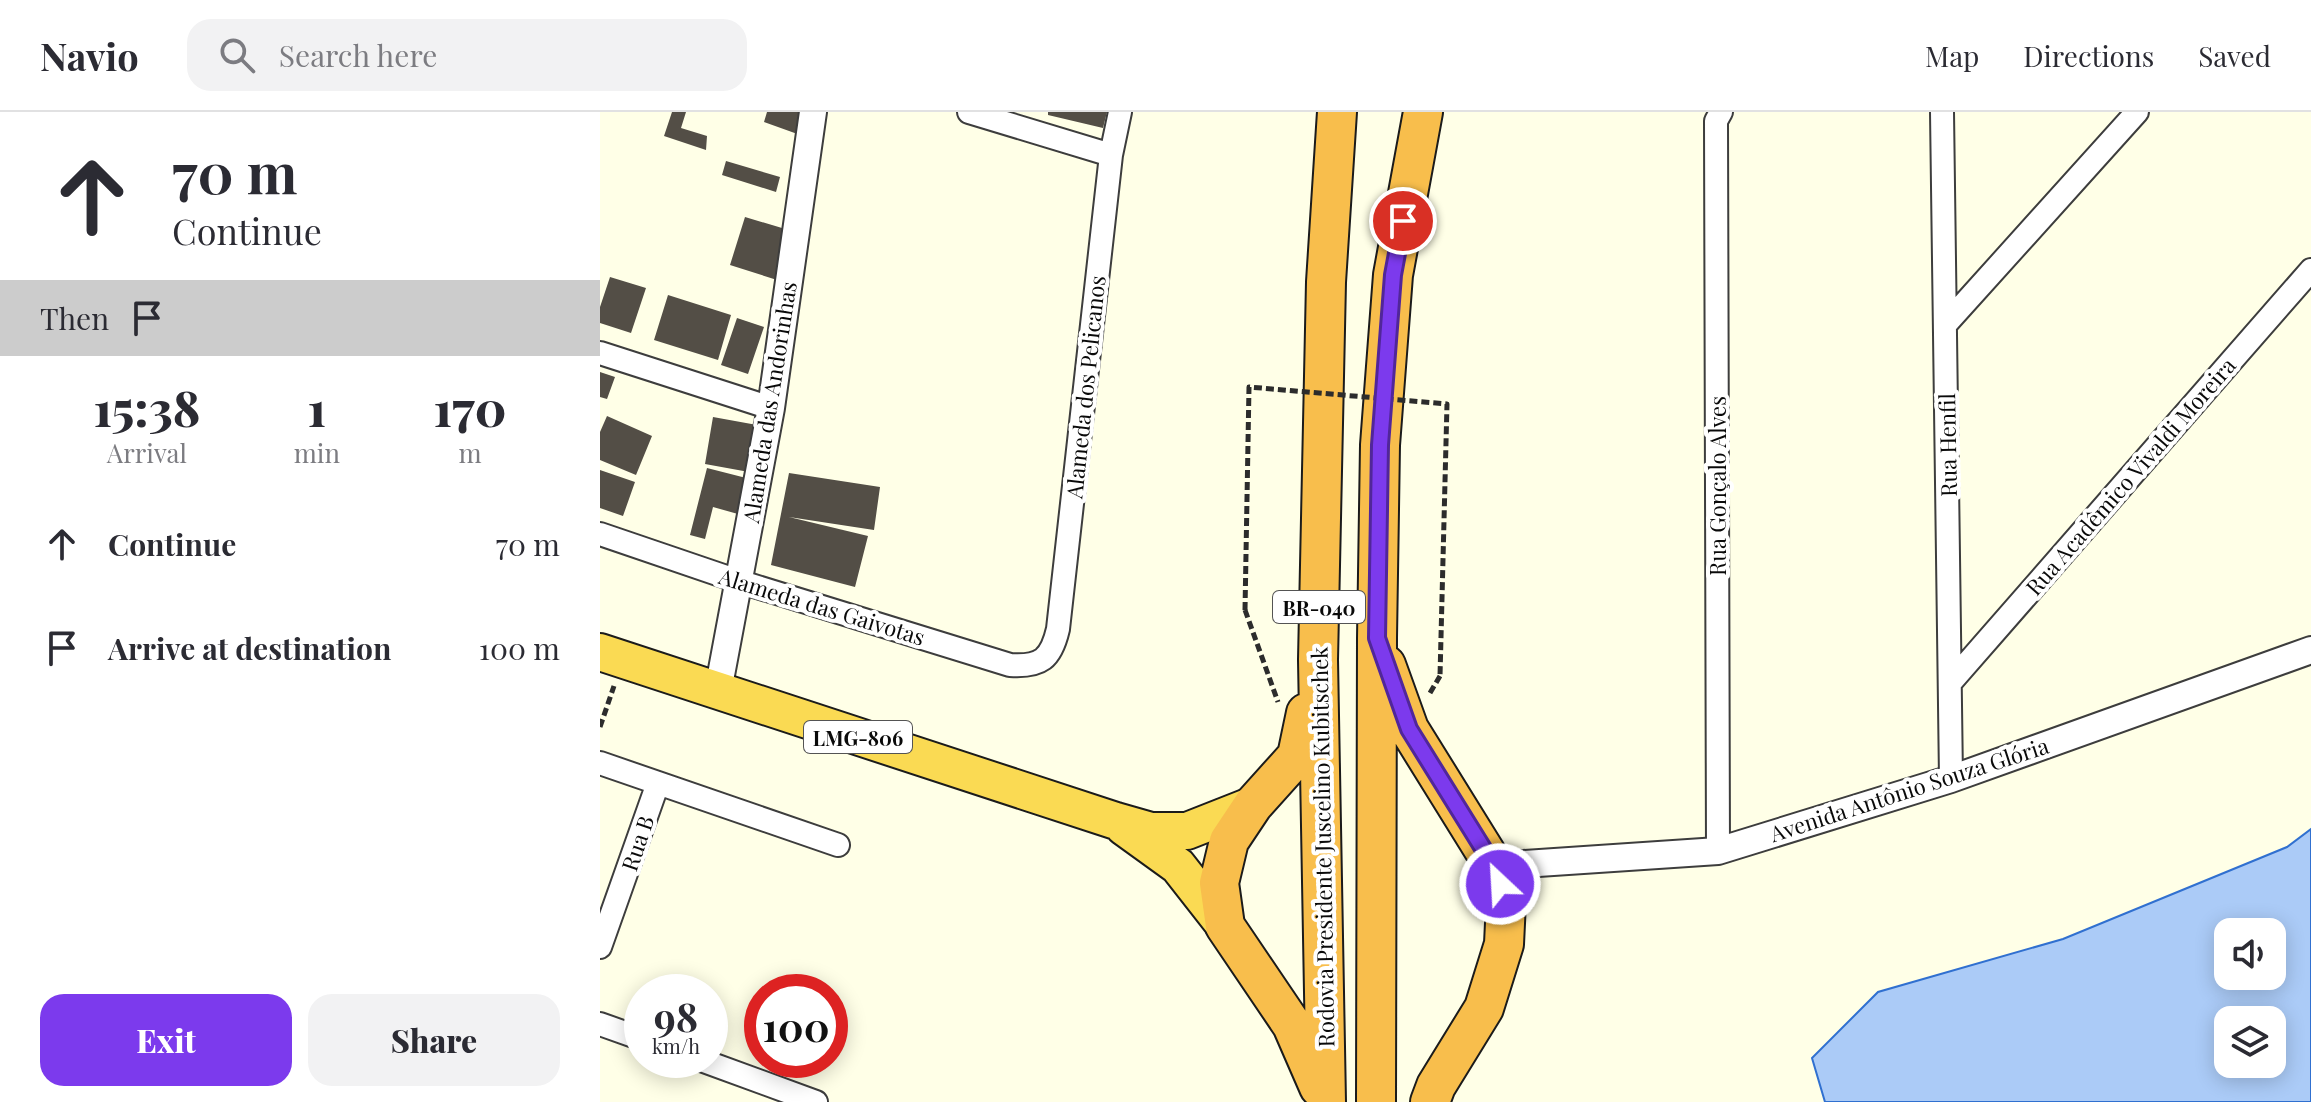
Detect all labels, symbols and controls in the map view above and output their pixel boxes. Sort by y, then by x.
search box [187,19,747,91]
text: Navio [40,30,139,81]
icon: search [215,33,259,77]
text: Search here [279,35,437,75]
text: Map [1925,37,1979,74]
text: Directions [2023,37,2154,74]
text: Saved [2198,37,2271,74]
text: 70 m [172,134,297,209]
icon: ahead [40,144,144,248]
pin [1369,187,1437,255]
icon: arrive [1381,199,1425,243]
text: Continue [172,206,322,254]
street label: Alameda dos Pelicanos [1058,274,1112,501]
street label: Alameda das Andorinhas [735,279,803,526]
icon: arrive [125,296,169,340]
text: Then [40,298,109,338]
street label: Rua Acadêmico Vivaldi Moreira [2018,351,2242,601]
text: 15:38 [94,375,200,439]
text: 1 [308,375,326,439]
text: 170 [433,375,506,439]
street label: Rua Henfil [1931,393,1963,497]
street label: Rua Gonçalo Alves [1702,396,1732,576]
text: Arrival [107,435,187,470]
text: min [294,435,340,470]
text: m [458,435,482,470]
icon: ahead [40,522,84,566]
text: Continue [108,524,236,564]
text: 70 m [496,524,560,564]
street label: Alameda das Gaivotas [714,560,929,652]
road number: BR-040 [1273,591,1365,623]
icon: arrive [40,626,84,670]
text: Arrive at destination [108,628,391,668]
text: 100 m [479,628,560,668]
street label: Rodovia Presidente Juscelino Kubitschek [1304,646,1340,1048]
road number: LMG-806 [804,721,912,753]
street label: Avenida Antônio Souza Glória [1765,730,2052,849]
street label: Rua B [614,811,660,875]
position arrow [1458,842,1542,926]
map controls [2214,918,2286,1078]
button: sound [2214,918,2286,990]
speed limit sign: 100 [744,974,848,1078]
text: 98 [654,989,698,1042]
button: Exit [40,994,292,1086]
button: Share [308,994,560,1086]
button: layers [2214,1006,2286,1078]
text: km/h [652,1032,700,1059]

